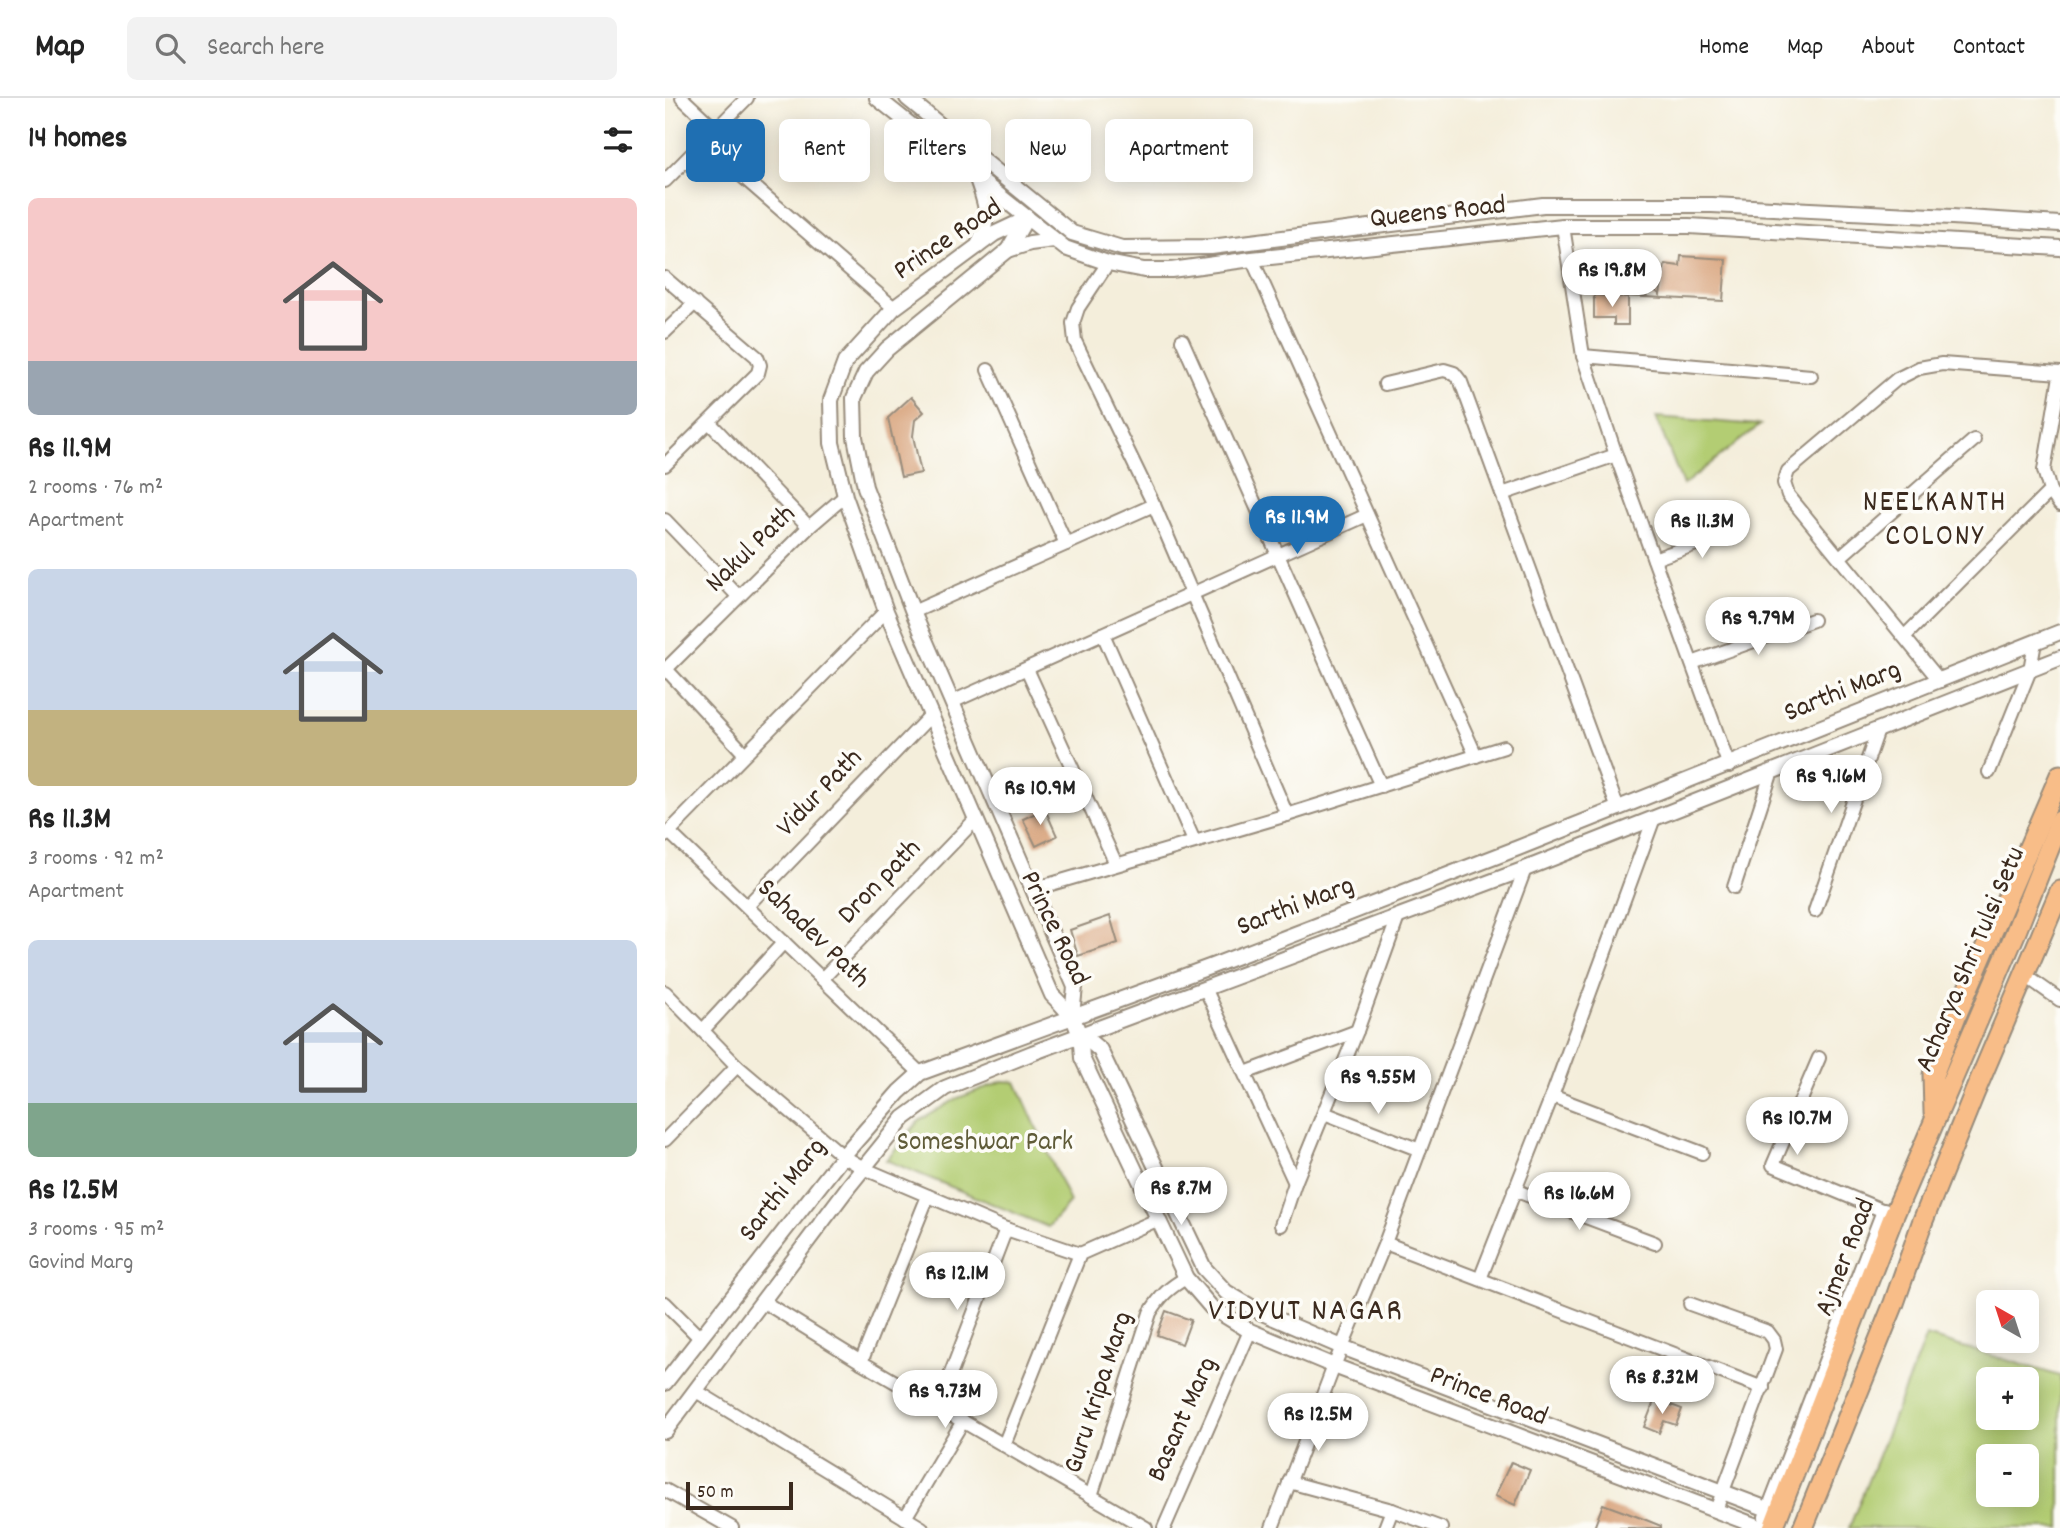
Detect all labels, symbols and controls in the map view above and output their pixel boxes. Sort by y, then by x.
search box [127,17,617,80]
text: Map [35,25,85,72]
icon: search [151,29,189,67]
text: Search here [207,30,325,67]
text: Home [1699,31,1749,65]
text: Map [1787,31,1823,65]
text: About [1861,31,1915,65]
text: Contact [1953,31,2025,65]
text: 14 homes [28,119,127,162]
chip: Buy [686,119,765,182]
chip: Rent [779,119,870,182]
chip: Filters [884,119,991,182]
chip: New [1005,119,1091,182]
chip: Apartment [1105,119,1253,182]
icon: filters [599,121,637,159]
street label: Queens Road [1368,187,1508,241]
street label: Prince Road [887,190,1011,292]
icon: home [270,243,396,369]
pin: Rs 19.8M [1540,250,1684,309]
text: Rs 19.8M [1578,255,1646,288]
text: Rs 11.9M [28,429,112,472]
text: 2 rooms · 76 m² [28,472,163,505]
district label: NEELKANTH COLONY [1863,483,2007,560]
pin: Rs 11.9M [1225,496,1369,556]
street label: Nakul Path [698,497,806,603]
pin: Rs 11.3M [1630,500,1774,560]
text: Rs 11.9M [1265,502,1329,535]
text: Apartment [28,505,124,538]
text: Rs 11.3M [1670,506,1734,539]
pin: Rs 9.79M [1686,598,1830,657]
text: Rs 9.79M [1721,603,1795,636]
icon: home [270,614,396,740]
street label: Sarthi Marg [1779,651,1907,735]
street label: Vidur Path [769,741,873,847]
pin: Rs 9.16M [1759,756,1903,815]
text: Rs 9.16M [1796,761,1866,794]
pin: Rs 10.9M [968,768,1112,827]
text: Rs 10.9M [1004,773,1076,806]
text: Rs 11.3M [28,800,111,843]
street label: Dron path [830,831,932,935]
street label: Acharya Shri Tulsi Setu [1906,841,2038,1079]
text: 3 rooms · 92 m² [28,843,164,876]
street label: Prince Road [1008,865,1098,993]
street label: Sarthi Marg [1232,867,1360,949]
street label: Sahadev Path [746,871,878,999]
text: Apartment [28,876,124,909]
icon: home [270,985,396,1111]
pin: Rs 9.55M [1306,1056,1450,1116]
text: Rs 9.55M [1340,1062,1416,1095]
pin: Rs 10.7M [1725,1098,1869,1157]
text: Rs 10.7M [1762,1103,1832,1136]
park label: Someshwar Park [897,1124,1073,1164]
street label: Sarthi Marg [730,1130,838,1252]
pin: Rs 8.7M [1116,1168,1246,1227]
text: Rs 12.5M [28,1171,118,1214]
pin: Rs 16.6M [1507,1172,1651,1232]
text: Rs 8.7M [1150,1173,1212,1206]
text: Rs 16.6M [1543,1178,1615,1211]
street label: Ajmer Road [1806,1193,1888,1323]
text: 3 rooms · 95 m² [28,1214,164,1247]
text: Govind Marg [28,1247,133,1280]
pin: Rs 12.1M [885,1252,1029,1312]
text: Rs 12.1M [925,1258,989,1291]
district label: VIDYUT NAGAR [1208,1290,1404,1336]
north arrow [1976,1290,2039,1353]
map controls [1976,1290,2039,1507]
street label: Guru Kripa Marg [1055,1307,1145,1479]
street label: Basant Marg [1139,1351,1229,1489]
pin: Rs 8.32M [1590,1356,1734,1416]
street label: Prince Road [1423,1357,1553,1439]
text: Rs 8.32M [1626,1362,1698,1395]
button: + [1976,1367,2039,1430]
pin: Rs 9.73M [873,1370,1017,1430]
text: Rs 9.73M [908,1376,982,1409]
pin: Rs 12.5M [1246,1394,1390,1453]
text: Rs 12.5M [1283,1399,1353,1432]
button: − [1976,1444,2039,1507]
scale bar [686,1479,793,1511]
text: 50 m [697,1480,734,1507]

